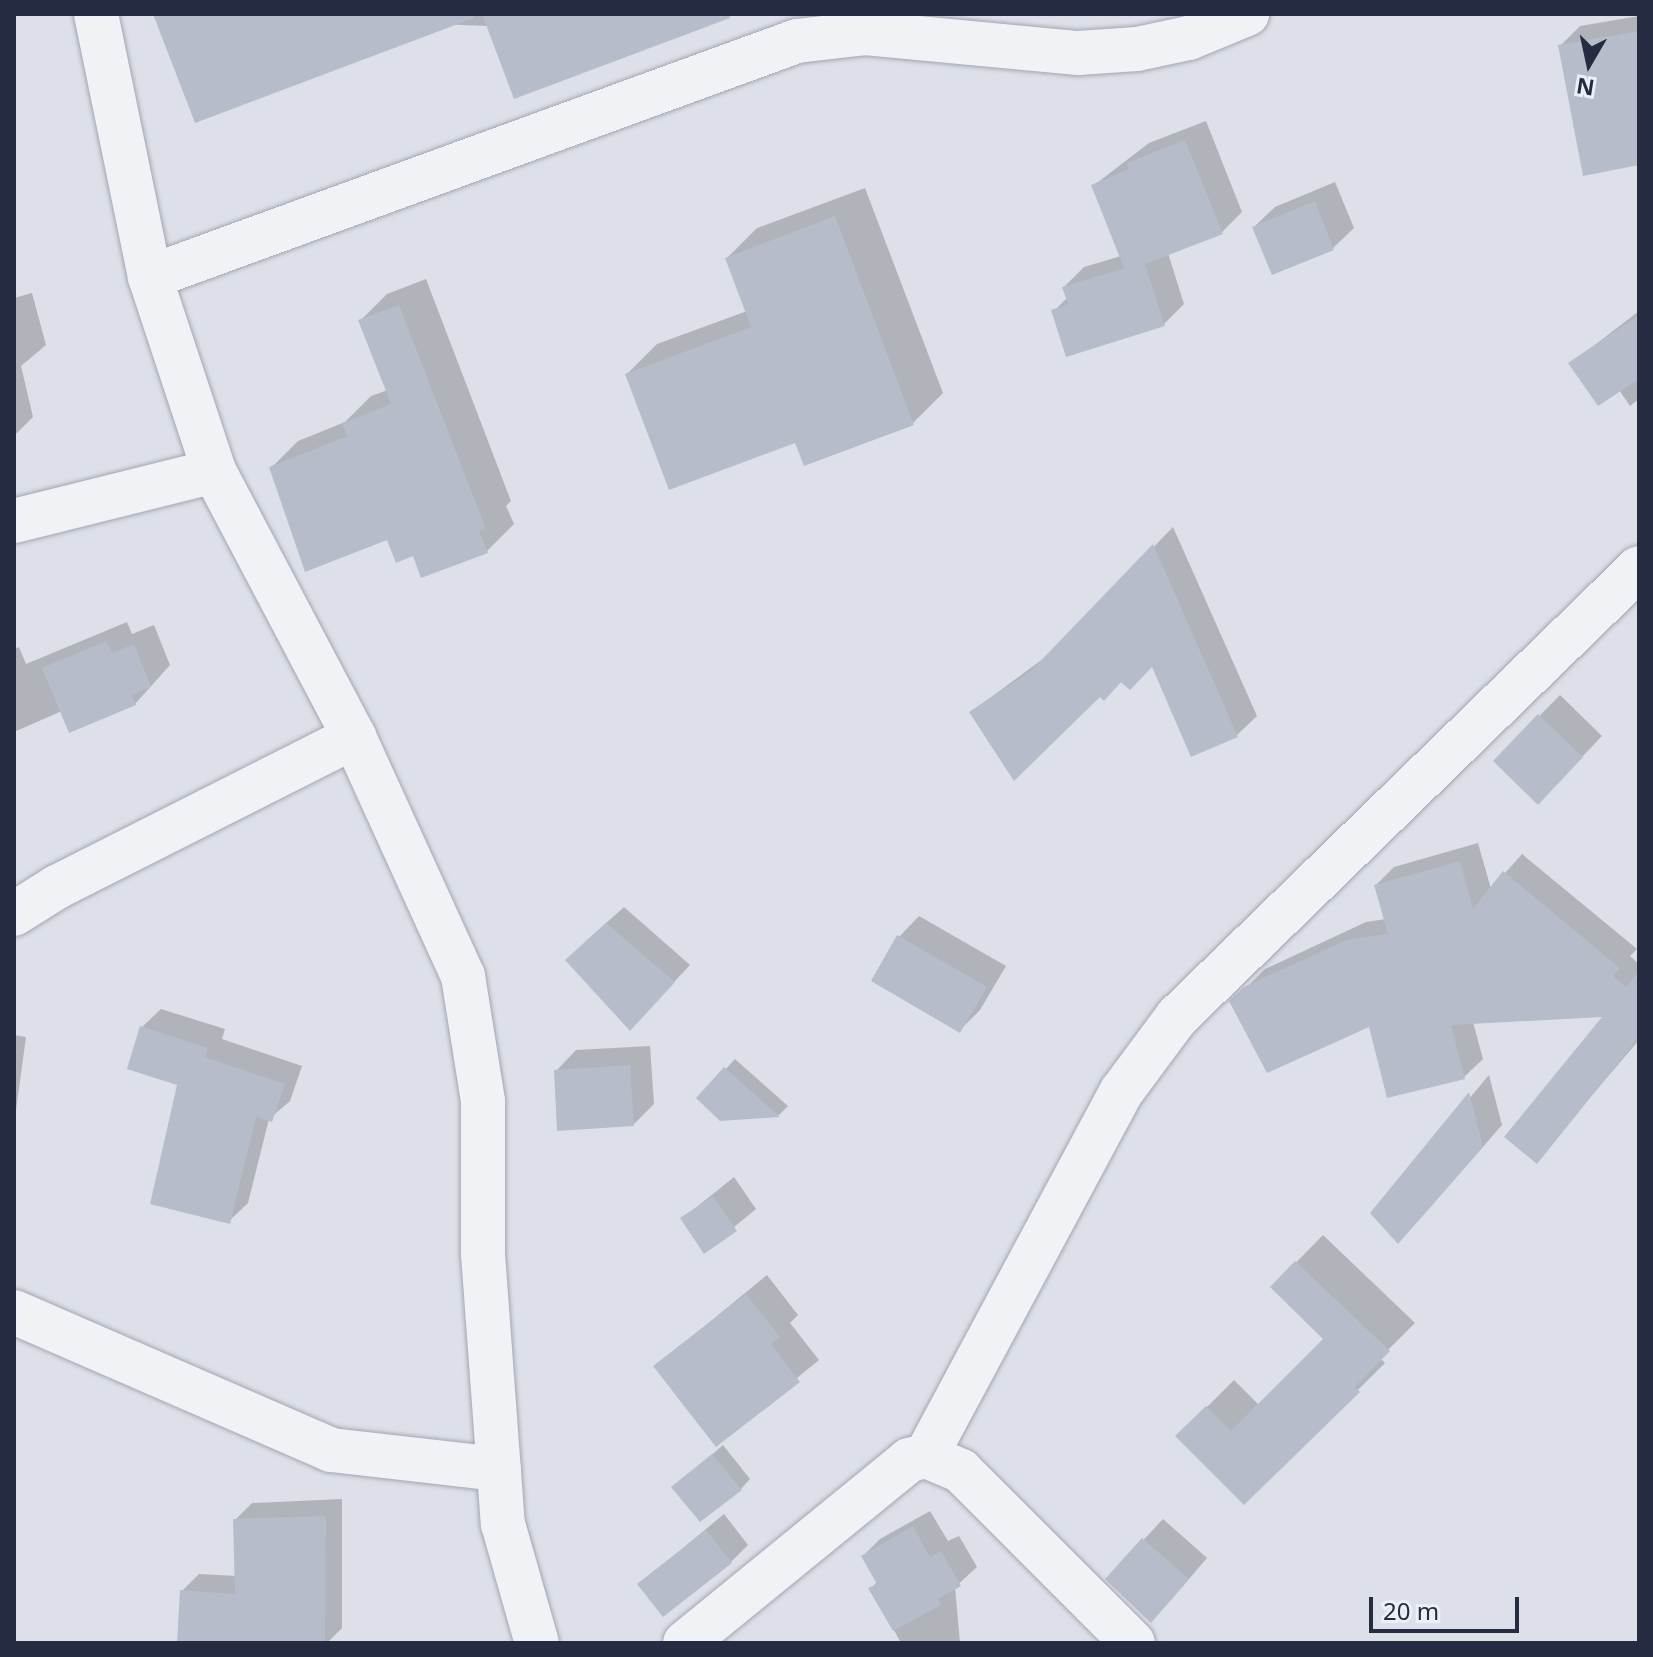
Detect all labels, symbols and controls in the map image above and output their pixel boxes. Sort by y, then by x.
north arrow [1549,24,1629,104]
text: N [1574,71,1596,104]
scale bar [1373,1581,1523,1631]
text: 20 m [1383,1594,1439,1627]

